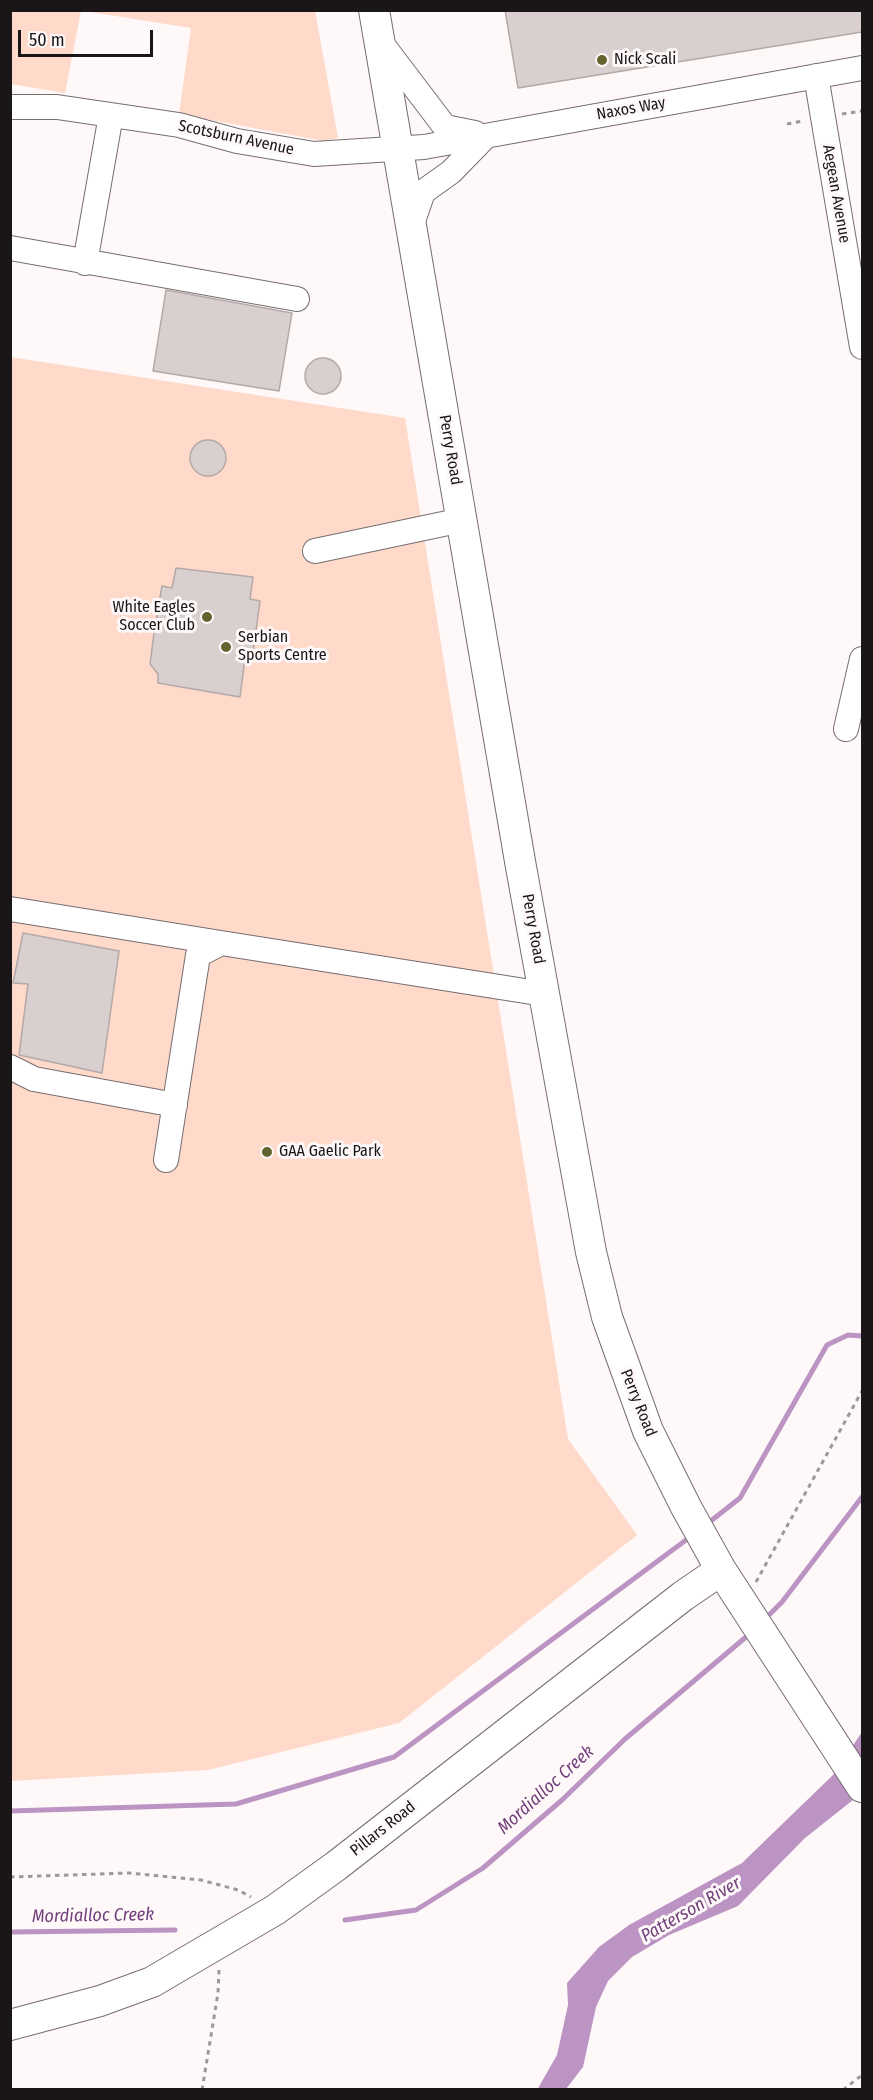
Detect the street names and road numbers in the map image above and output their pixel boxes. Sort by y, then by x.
street label: Naxos Way [595,93,667,125]
street label: Scotsburn Avenue [176,116,296,160]
street label: Aegean Avenue [818,143,854,245]
street label: Perry Road [434,413,466,487]
street label: Perry Road [517,892,549,966]
street label: Perry Road [616,1366,660,1440]
street label: Pillars Road [346,1798,420,1860]

